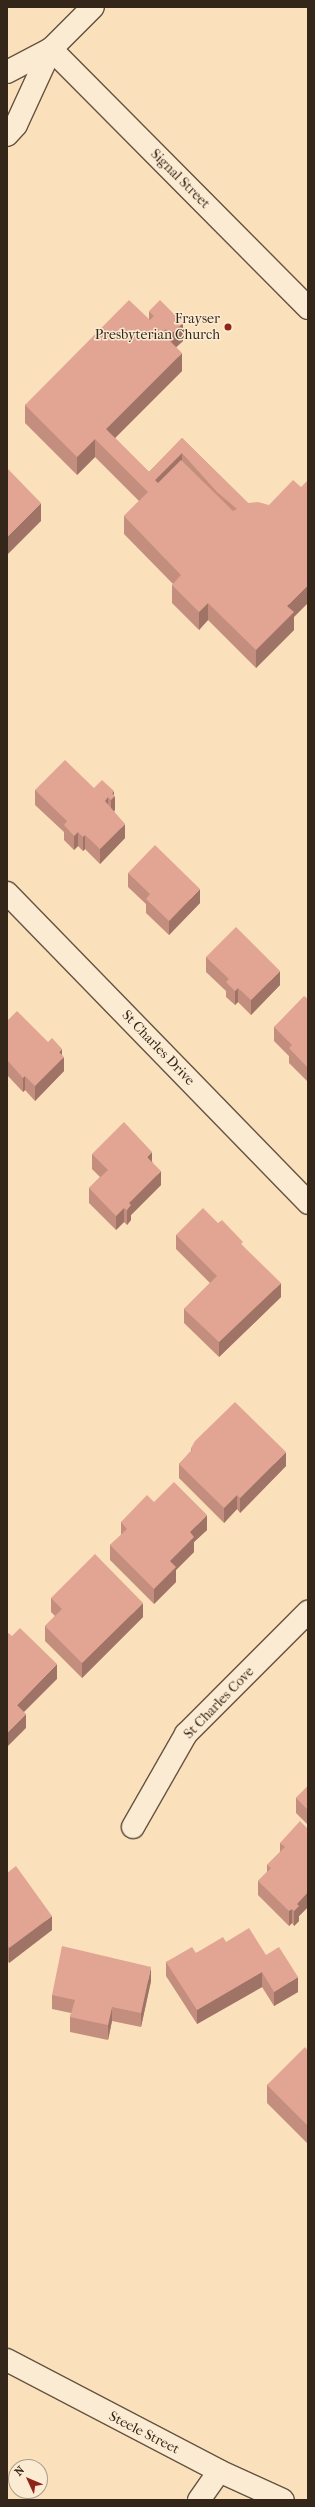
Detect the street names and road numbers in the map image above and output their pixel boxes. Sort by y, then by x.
street label: Signal Street [147,146,213,212]
street label: St Charles Drive [118,1007,198,1089]
street label: St Charles Cove [180,1663,258,1743]
street label: Steele Street [106,2408,182,2458]

